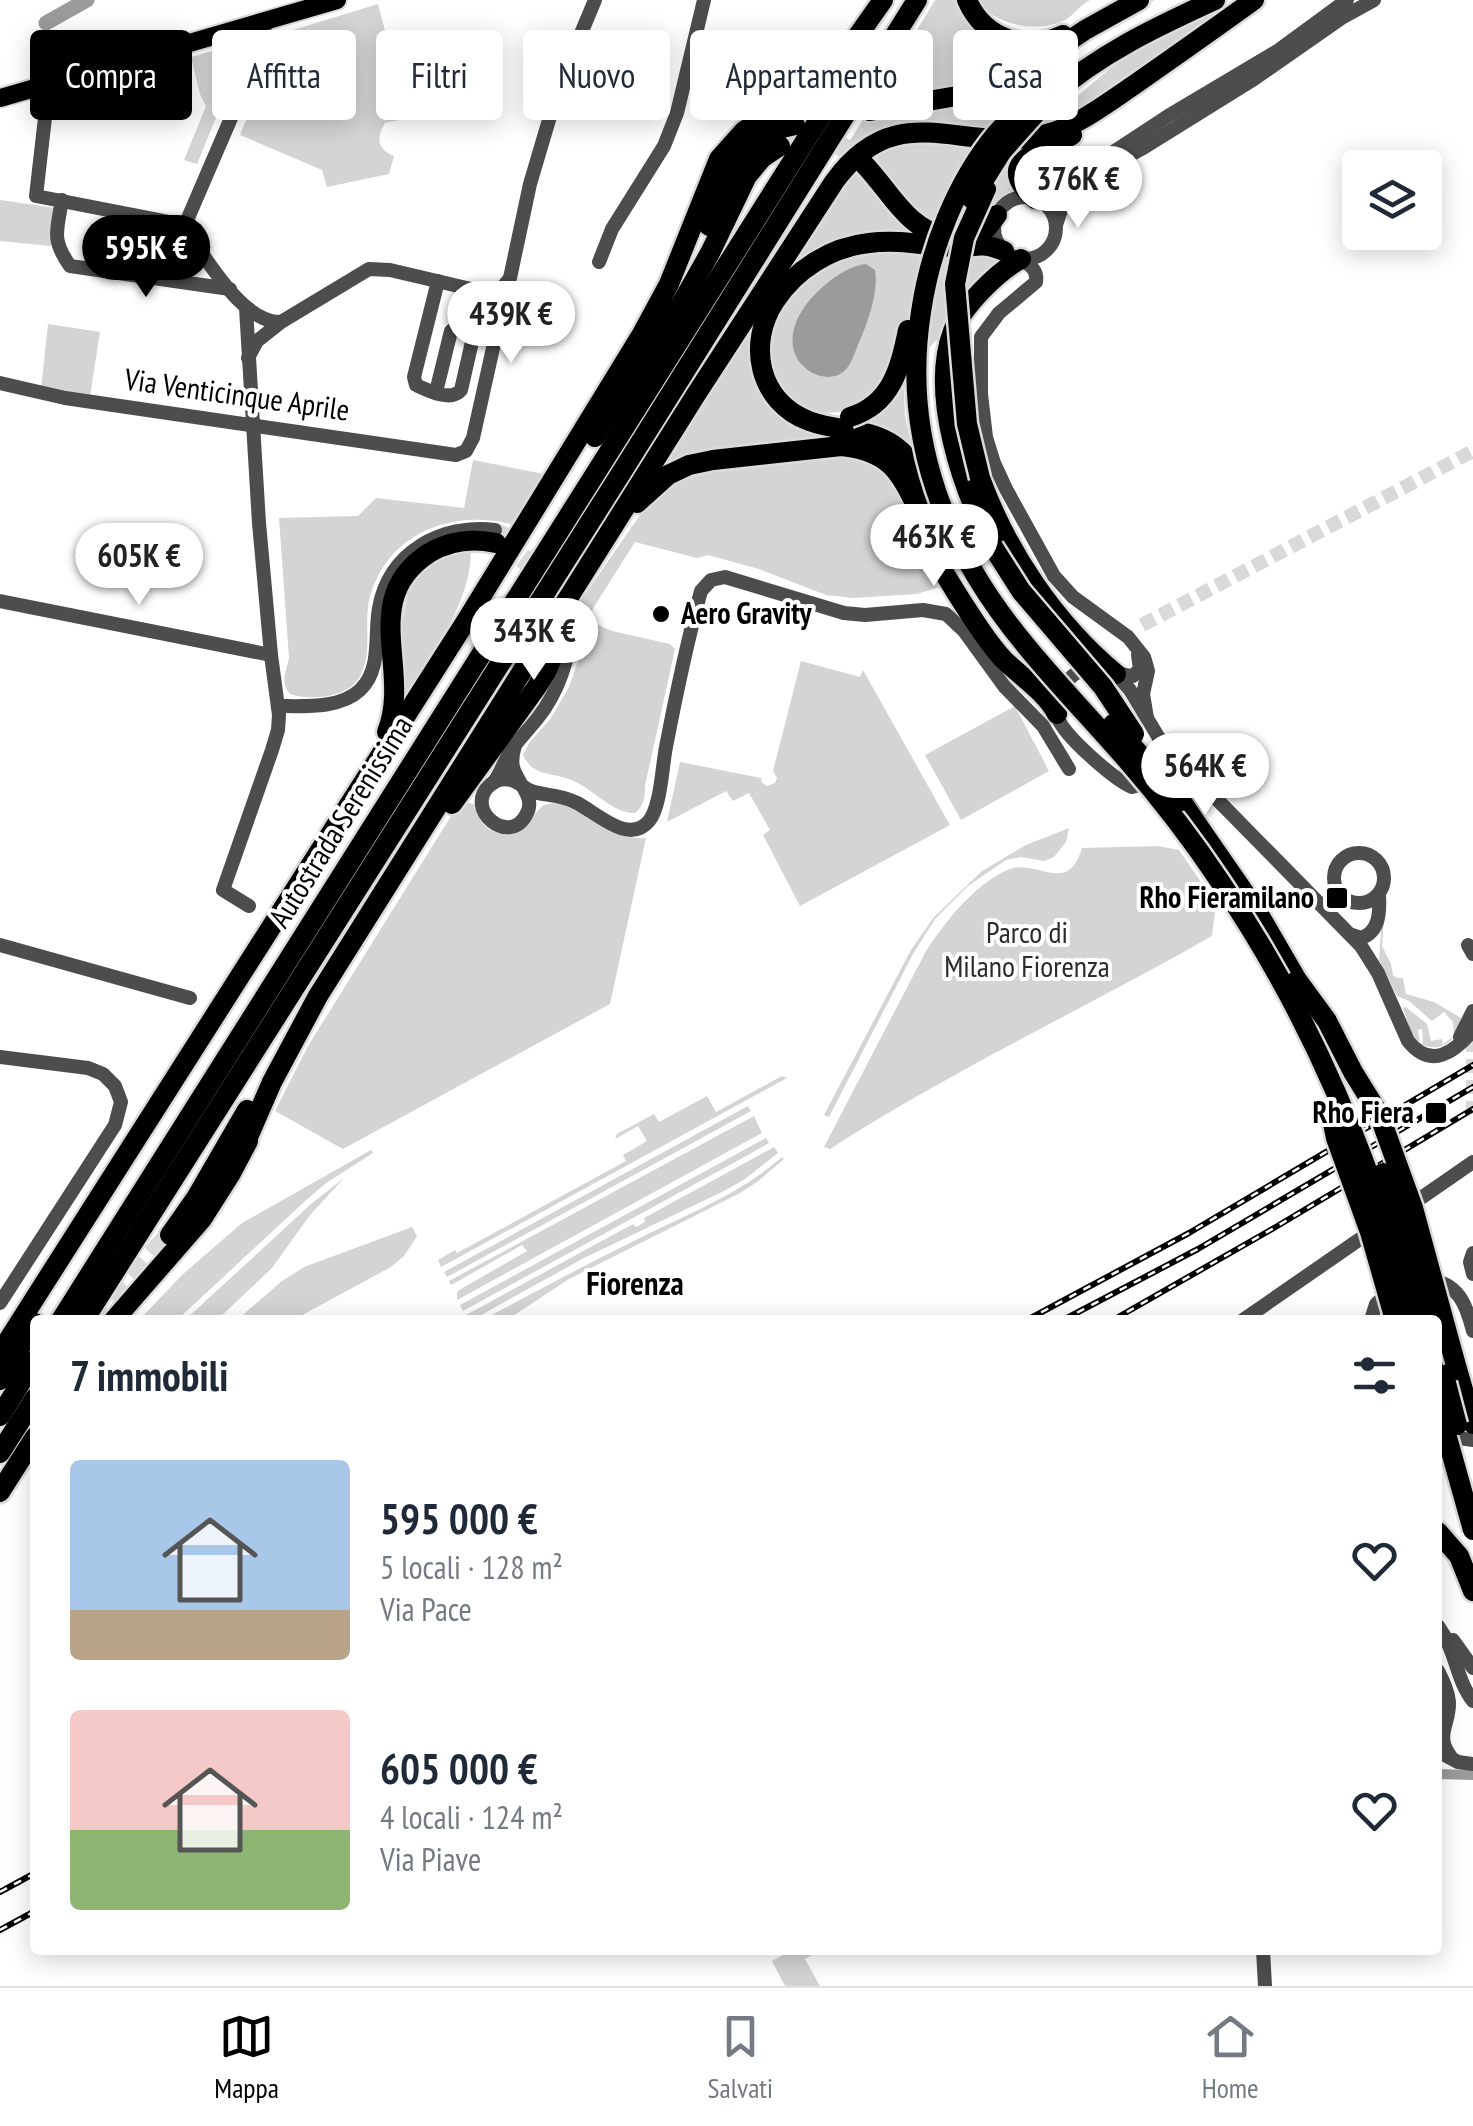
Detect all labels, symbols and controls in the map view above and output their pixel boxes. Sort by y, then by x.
chip: Compra [30,30,192,120]
chip: Affitta [212,30,356,120]
chip: Filtri [376,30,503,120]
chip: Nuovo [523,30,670,120]
chip: Appartamento [690,30,933,120]
chip: Casa [953,30,1078,120]
pin: 376K € [997,146,1159,231]
map controls [1342,150,1442,250]
button: layers [1342,150,1442,250]
text: 376K € [1036,157,1120,199]
pin: 595K € [65,215,227,300]
text: 595K € [104,226,188,268]
pin: 439K € [430,281,592,366]
text: 439K € [469,292,553,334]
street label: Via Venticinque Aprile [121,358,352,429]
pin: 463K € [853,504,1015,589]
text: 463K € [892,515,976,557]
pin: 605K € [58,523,220,608]
text: 605K € [97,534,181,576]
place label: Aero Gravity [680,593,812,632]
pin: 343K € [453,598,615,683]
marker: Aero Gravity [650,603,672,625]
text: 343K € [492,609,576,651]
street label: Autostrada Serenissima [259,708,420,934]
pin: 564K € [1124,733,1286,818]
text: 564K € [1163,744,1247,786]
place label: Rho Fieramilano [1139,877,1314,916]
marker: Rho Fieramilano [1324,885,1350,911]
park label: Parco di Milano Fiorenza [944,912,1110,985]
place label: Rho Fiera [1313,1092,1414,1131]
marker: Rho Fiera [1423,1100,1449,1126]
district label: Fiorenza [586,1262,684,1304]
text: 7 immobili [70,1348,228,1403]
icon: filters [1347,1348,1402,1403]
text: 595 000 € [380,1491,538,1546]
icon: home [150,1500,270,1620]
icon: heart [1347,1533,1402,1588]
text: 5 locali · 128 m² [380,1546,563,1588]
text: Via Pace [380,1588,472,1630]
text: 605 000 € [380,1741,538,1796]
icon: home [150,1750,270,1870]
icon: heart [1347,1783,1402,1838]
text: 4 locali · 124 m² [380,1796,563,1838]
text: Via Piave [380,1838,481,1880]
tab: Mappa [214,2009,279,2106]
tab: Salvati [708,2009,773,2106]
tab: Home [1202,2009,1259,2106]

